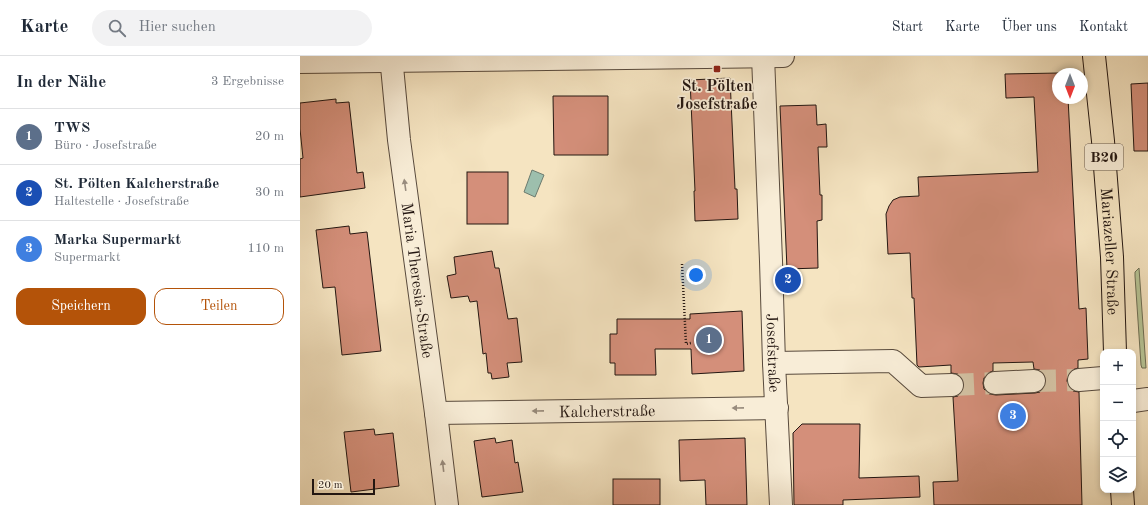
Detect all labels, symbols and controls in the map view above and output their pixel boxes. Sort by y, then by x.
search box [92,10,372,46]
icon: search [106,17,128,39]
text: Karte [20,18,68,37]
text: Hier suchen [138,20,216,35]
text: Start [892,20,923,34]
text: Karte [945,20,980,34]
text: Über uns [1002,20,1057,34]
text: Kontakt [1079,20,1128,34]
marker: St. Pölten Josefstraße [712,64,722,74]
north arrow [1052,68,1088,104]
text: In der Nähe [16,74,106,91]
text: 3 Ergebnisse [211,75,284,88]
place label: St. Pölten Josefstraße [677,79,757,113]
text: TWS [54,121,90,136]
text: 1 [25,130,33,143]
text: 20 m [255,130,284,143]
text: Büro · Josefstraße [54,139,157,152]
road number: B20 [1085,144,1123,170]
text: St. Pölten Kalcherstraße [54,177,219,192]
one-way arrow [402,179,408,191]
text: 2 [25,186,33,199]
text: 30 m [255,186,284,199]
street label: Mariazeller Straße [1097,187,1120,315]
text: Haltestelle · Josefstraße [54,195,189,208]
street label: Maria Theresia-Straße [398,202,435,359]
text: Marka Supermarkt [54,233,181,248]
text: 3 [25,242,33,255]
text: 110 m [247,242,284,255]
text: Supermarkt [54,251,120,264]
your location [686,265,706,285]
pin: 2 [775,265,801,295]
button: Speichern [16,288,146,325]
button: Teilen [154,288,284,325]
street label: Josefstraße [763,313,781,393]
pin: 1 [696,325,722,355]
map controls [1100,349,1136,493]
button: + [1100,349,1136,385]
button: − [1100,385,1136,421]
pin: 3 [1000,401,1026,431]
street label: Kalcherstraße [558,404,656,421]
one-way arrow [731,405,744,411]
one-way arrow [531,408,544,414]
button: locate [1100,421,1136,457]
button: layers [1100,457,1136,493]
one-way arrow [440,460,446,472]
scale bar [312,477,375,496]
text: 20 m [318,480,343,491]

